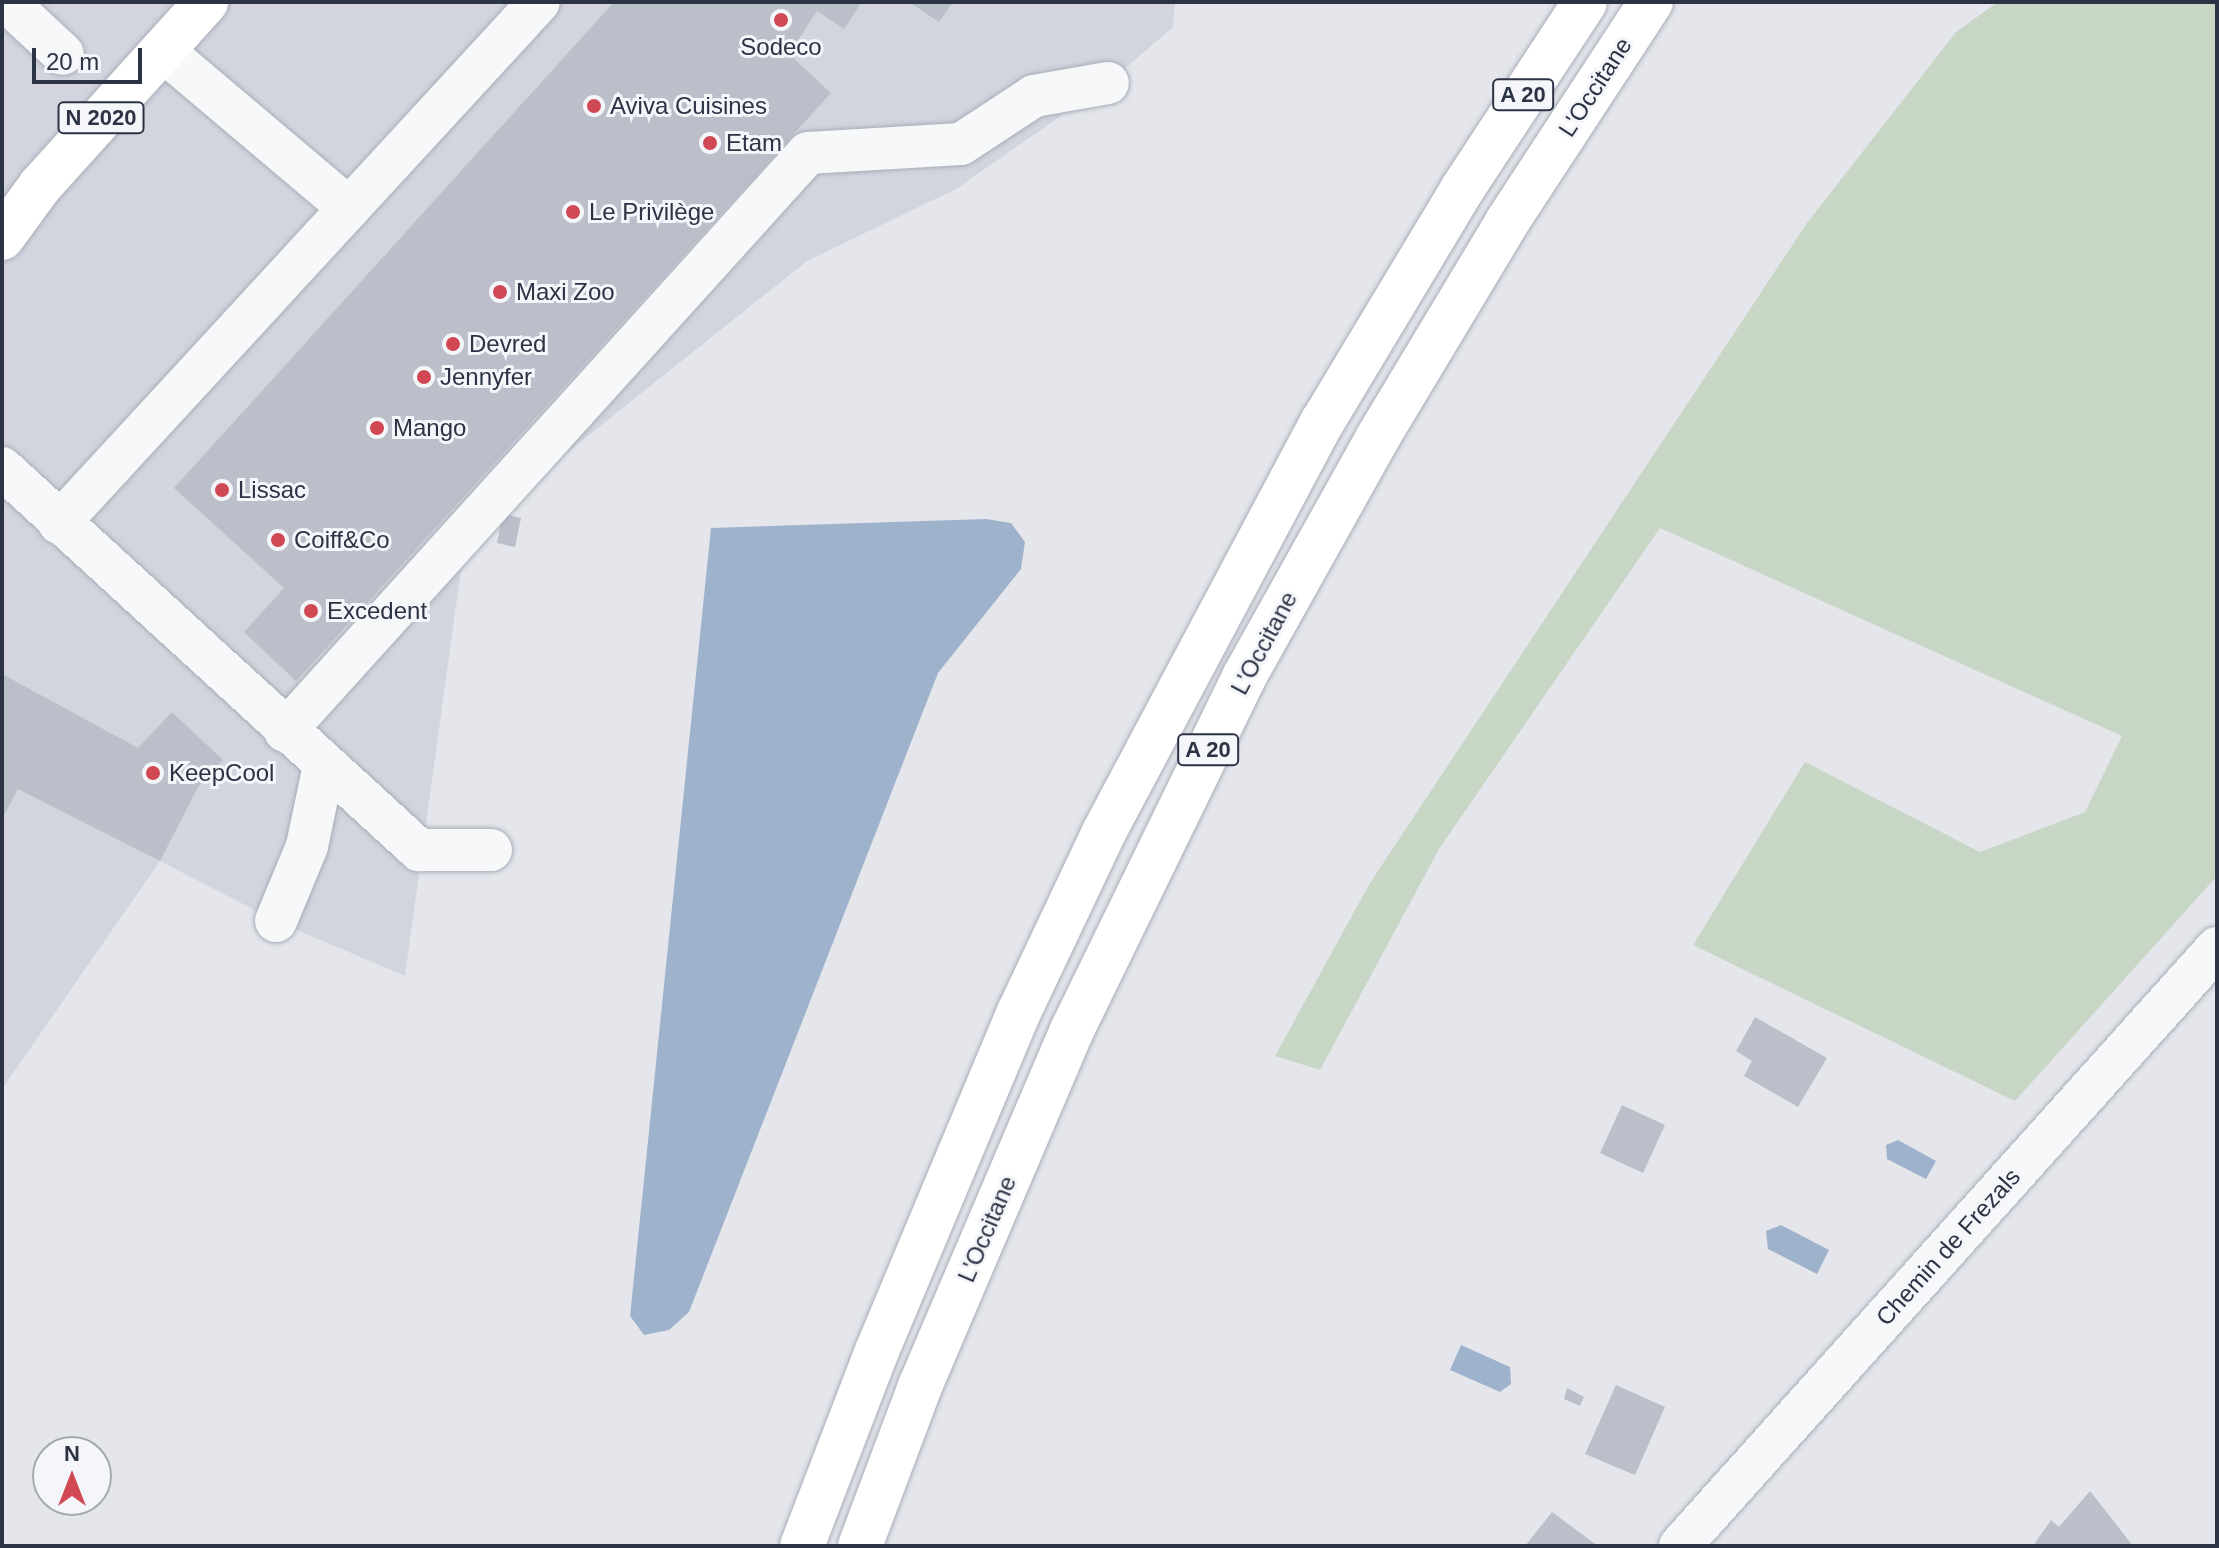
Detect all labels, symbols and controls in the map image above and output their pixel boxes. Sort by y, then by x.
marker: Sodeco [772,11,790,29]
scale bar [36,32,146,82]
street label: L'Occitane [1552,32,1638,142]
place label: Sodeco [740,33,822,61]
text: 20 m [46,48,99,75]
road number: A 20 [1491,77,1555,113]
place label: Aviva Cuisines [610,92,767,120]
marker: Aviva Cuisines [585,97,603,115]
road number: N 2020 [57,100,145,136]
place label: Etam [726,129,782,157]
marker: Etam [701,134,719,152]
place label: Le Privilège [589,198,714,226]
marker: Le Privilège [564,203,582,221]
place label: Maxi Zoo [516,278,615,306]
marker: Maxi Zoo [491,283,509,301]
place label: Devred [469,330,546,358]
marker: Devred [444,335,462,353]
place label: Jennyfer [440,363,532,391]
marker: Jennyfer [415,368,433,386]
place label: Mango [393,414,466,442]
marker: Mango [368,419,386,437]
place label: Lissac [238,476,306,504]
marker: Lissac [213,481,231,499]
place label: Coiff&Co [294,526,390,554]
marker: Coiff&Co [269,531,287,549]
street label: L'Occitane [1225,587,1303,699]
place label: Excedent [327,597,427,625]
marker: Excedent [302,602,320,620]
road number: A 20 [1176,732,1240,768]
place label: KeepCool [169,759,274,787]
marker: KeepCool [144,764,162,782]
street label: Chemin de Frezals [1870,1163,2026,1331]
street label: L'Occitane [952,1172,1022,1286]
north arrow [32,1436,112,1516]
text: N [64,1441,80,1466]

